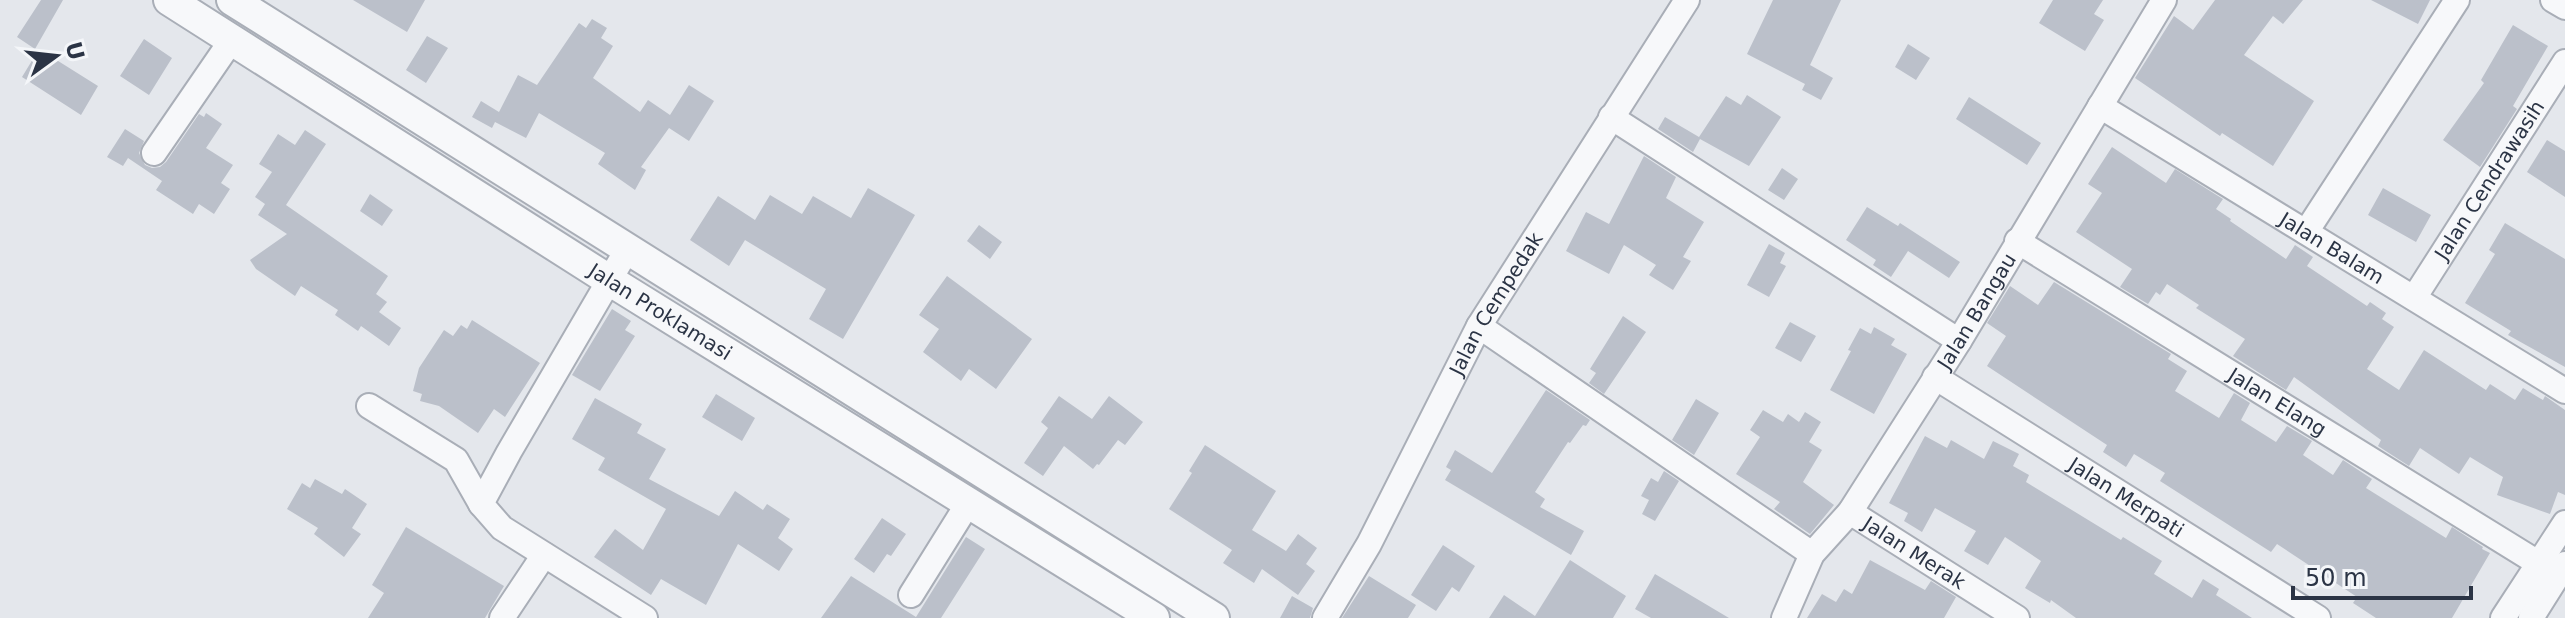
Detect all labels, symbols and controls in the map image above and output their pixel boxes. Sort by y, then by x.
north arrow [16,16,96,96]
text: U [60,39,89,63]
street label: Jalan Cendrawasih [2429,96,2549,266]
street label: Jalan Balam [2273,206,2389,289]
street label: Jalan Cempedak [1443,227,1548,381]
street label: Jalan Bangau [1931,249,2021,375]
street label: Jalan Proklamasi [583,257,736,365]
street label: Jalan Elang [2222,361,2331,441]
street label: Jalan Merpati [2063,451,2188,542]
street label: Jalan Merak [1857,510,1970,594]
scale bar [2293,550,2471,600]
text: 50 m [2305,564,2367,592]

